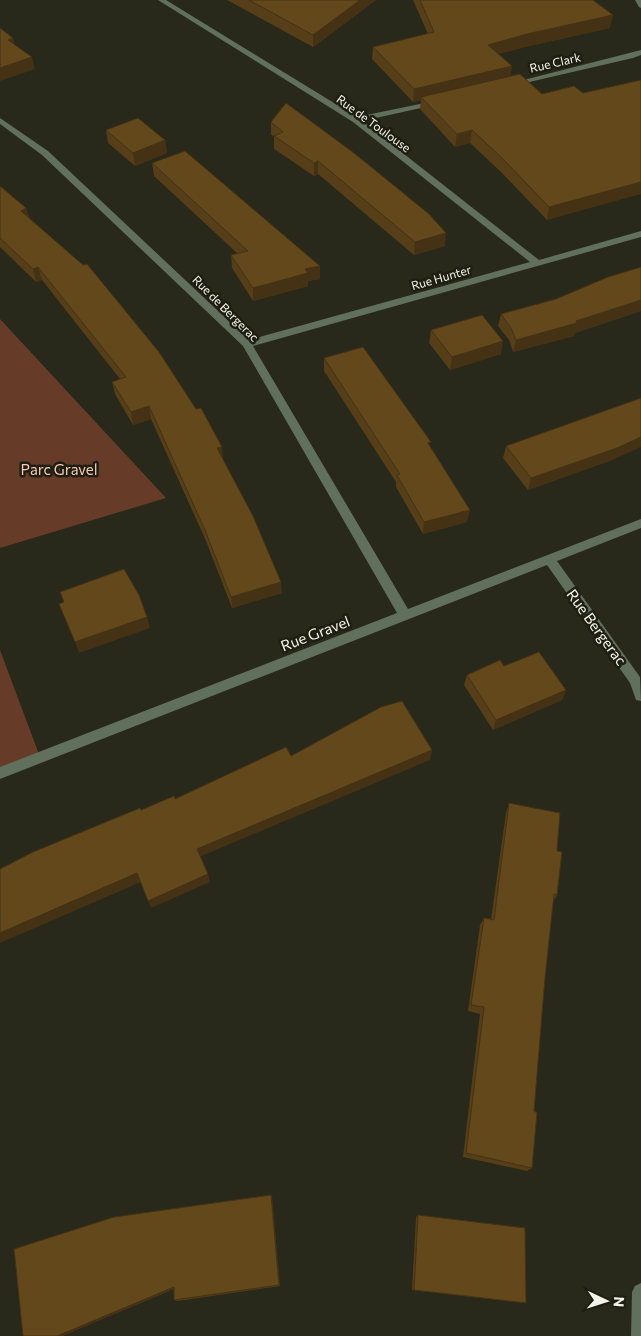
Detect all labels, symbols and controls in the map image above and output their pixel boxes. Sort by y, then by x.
street label: Rue Clark [528,49,582,75]
street label: Rue de Toulouse [334,91,414,155]
street label: Rue Hunter [409,262,473,292]
street label: Rue de Bergerac [190,272,262,344]
park label: Parc Gravel [21,460,97,478]
street label: Rue Bergerac [563,585,631,669]
street label: Rue Gravel [278,612,352,654]
north arrow [581,1276,631,1326]
text: N [611,1296,628,1308]

